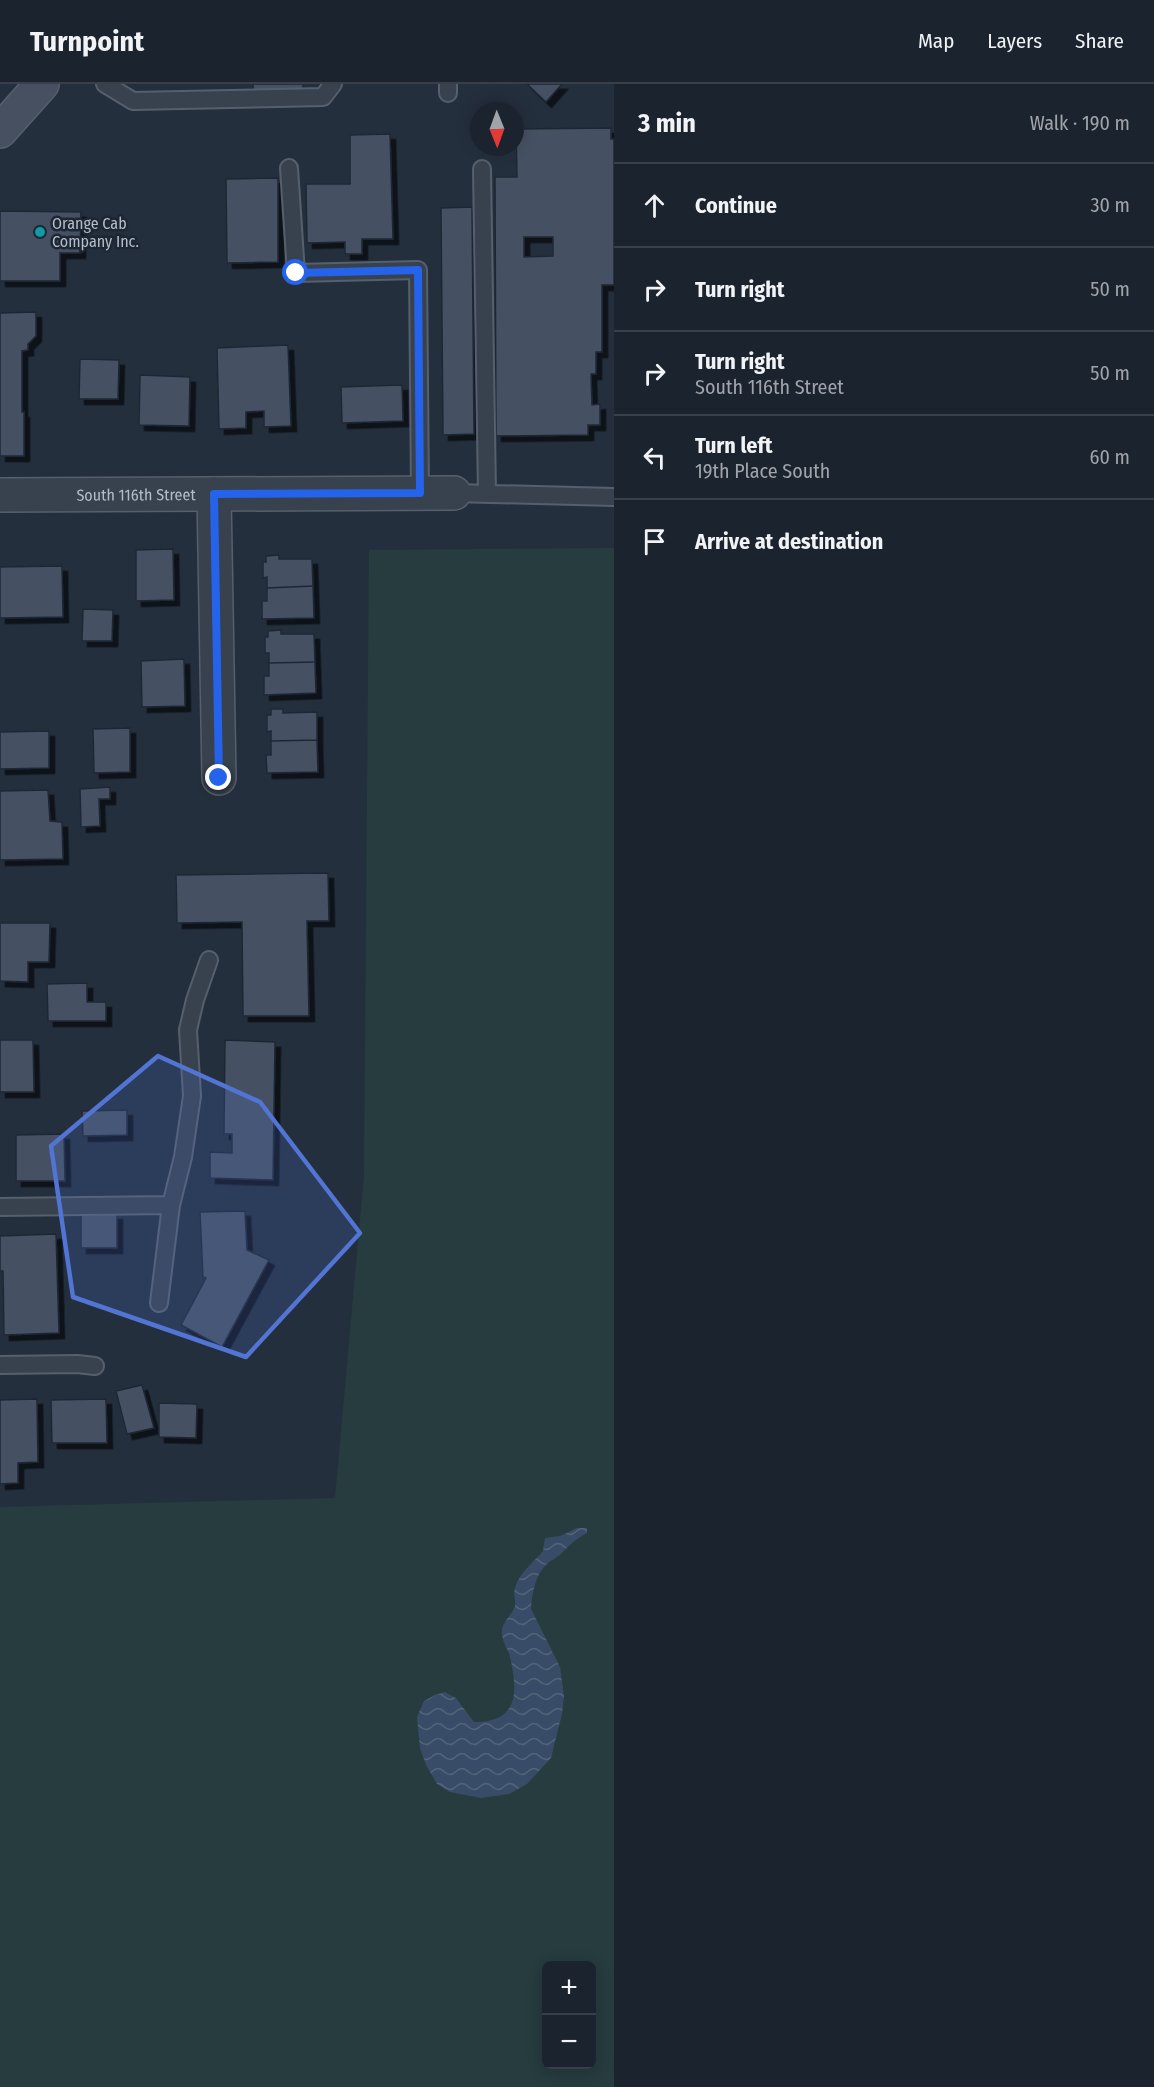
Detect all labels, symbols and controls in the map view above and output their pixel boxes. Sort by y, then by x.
text: Turnpoint [30,25,144,58]
text: Map [918,28,954,54]
text: Layers [987,28,1042,54]
text: Share [1075,28,1124,54]
north arrow [470,102,524,156]
text: 3 min [638,108,696,139]
text: Walk · 190 m [1030,111,1130,135]
icon: ahead [638,189,671,222]
text: Continue [695,192,777,219]
text: 30 m [1090,193,1130,217]
place label: Orange Cab Company Inc. [52,214,139,251]
marker: Orange Cab Company Inc. [33,225,47,239]
route start [282,259,308,285]
icon: right [638,273,671,306]
text: Turn right [695,276,784,303]
text: 50 m [1090,277,1130,301]
text: Turn right [695,348,784,375]
icon: right [638,357,671,390]
text: 50 m [1090,361,1130,385]
text: South 116th Street [695,375,844,399]
text: Turn left [695,432,773,459]
icon: left [638,441,671,474]
text: 60 m [1090,445,1130,469]
text: 19th Place South [695,459,830,483]
street label: South 116th Street [76,485,196,504]
icon: arrive [638,525,671,558]
text: Arrive at destination [695,528,883,555]
route end [205,764,231,790]
map controls [542,1961,596,2069]
button: + [542,1961,596,2015]
button: − [542,2015,596,2069]

